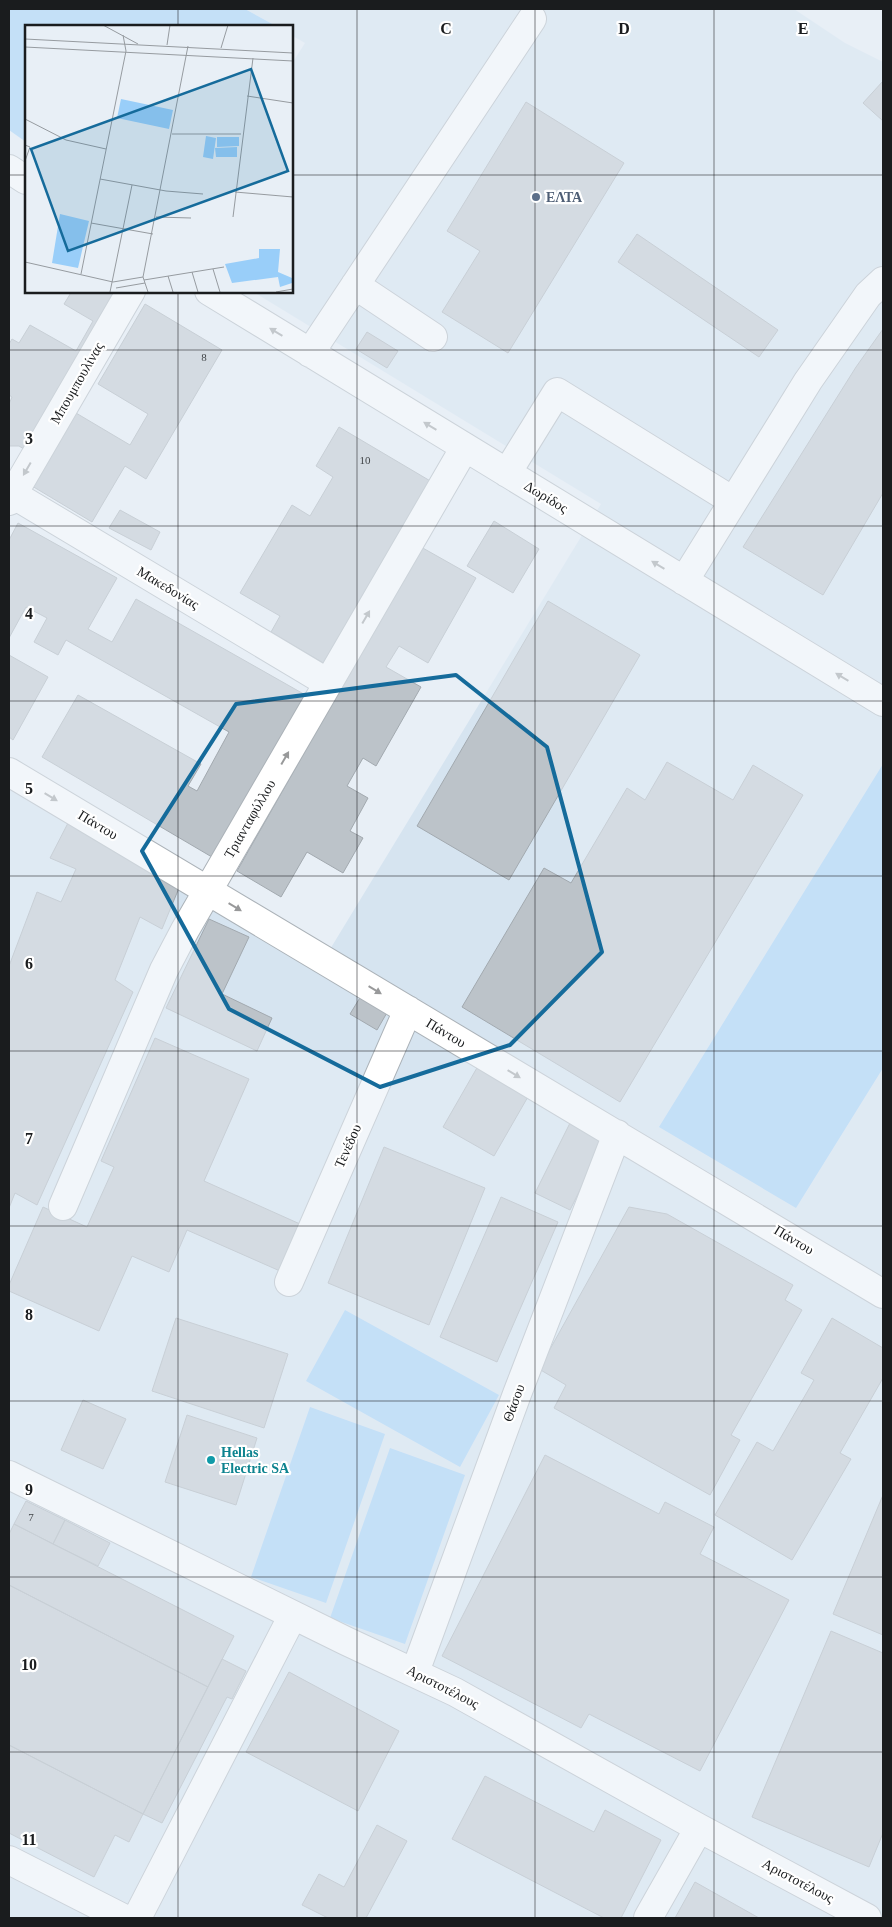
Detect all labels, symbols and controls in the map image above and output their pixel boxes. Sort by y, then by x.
text: C [440,20,452,37]
text: D [618,20,630,37]
text: E [798,20,808,37]
inset map [25,25,292,292]
place label: ΕΛΤΑ [546,190,583,205]
marker: ΕΛΤΑ [530,191,542,203]
one-way arrow [270,327,283,336]
street label: Μπουμπουλίνας [48,339,107,426]
house number: 8 [201,351,207,363]
one-way arrow [423,421,436,430]
text: 3 [25,430,33,447]
house number: 10 [360,454,371,466]
one-way arrow [23,462,31,477]
street label: Δωρίδος [522,478,571,516]
one-way arrow [652,560,665,570]
street label: Μακεδονίας [134,564,202,613]
text: 4 [25,605,33,622]
one-way arrow [362,610,371,624]
one-way arrow [835,672,848,682]
one-way arrow [281,750,289,765]
street label: Τριανταφύλλου [221,777,279,861]
text: 5 [25,780,33,797]
one-way arrow [44,793,57,802]
street label: Πάντου [76,807,120,843]
one-way arrow [229,903,242,912]
text: 6 [25,955,33,972]
one-way arrow [368,986,381,995]
street label: Πάντου [424,1015,468,1051]
one-way arrow [508,1069,521,1078]
street label: Τενέδου [332,1122,364,1170]
text: 7 [25,1130,33,1147]
street label: Πάντου [772,1222,816,1258]
text: 8 [25,1306,33,1323]
street label: Θάσου [500,1382,528,1424]
place label: Hellas Electric SA [221,1445,290,1476]
marker: Hellas Electric SA [205,1454,217,1466]
text: 9 [25,1481,33,1498]
house number: 7 [28,1511,34,1523]
text: 10 [21,1656,37,1673]
street label: Αριστοτέλους [404,1662,482,1712]
text: 11 [21,1831,37,1848]
street label: Αριστοτέλους [760,1856,837,1906]

